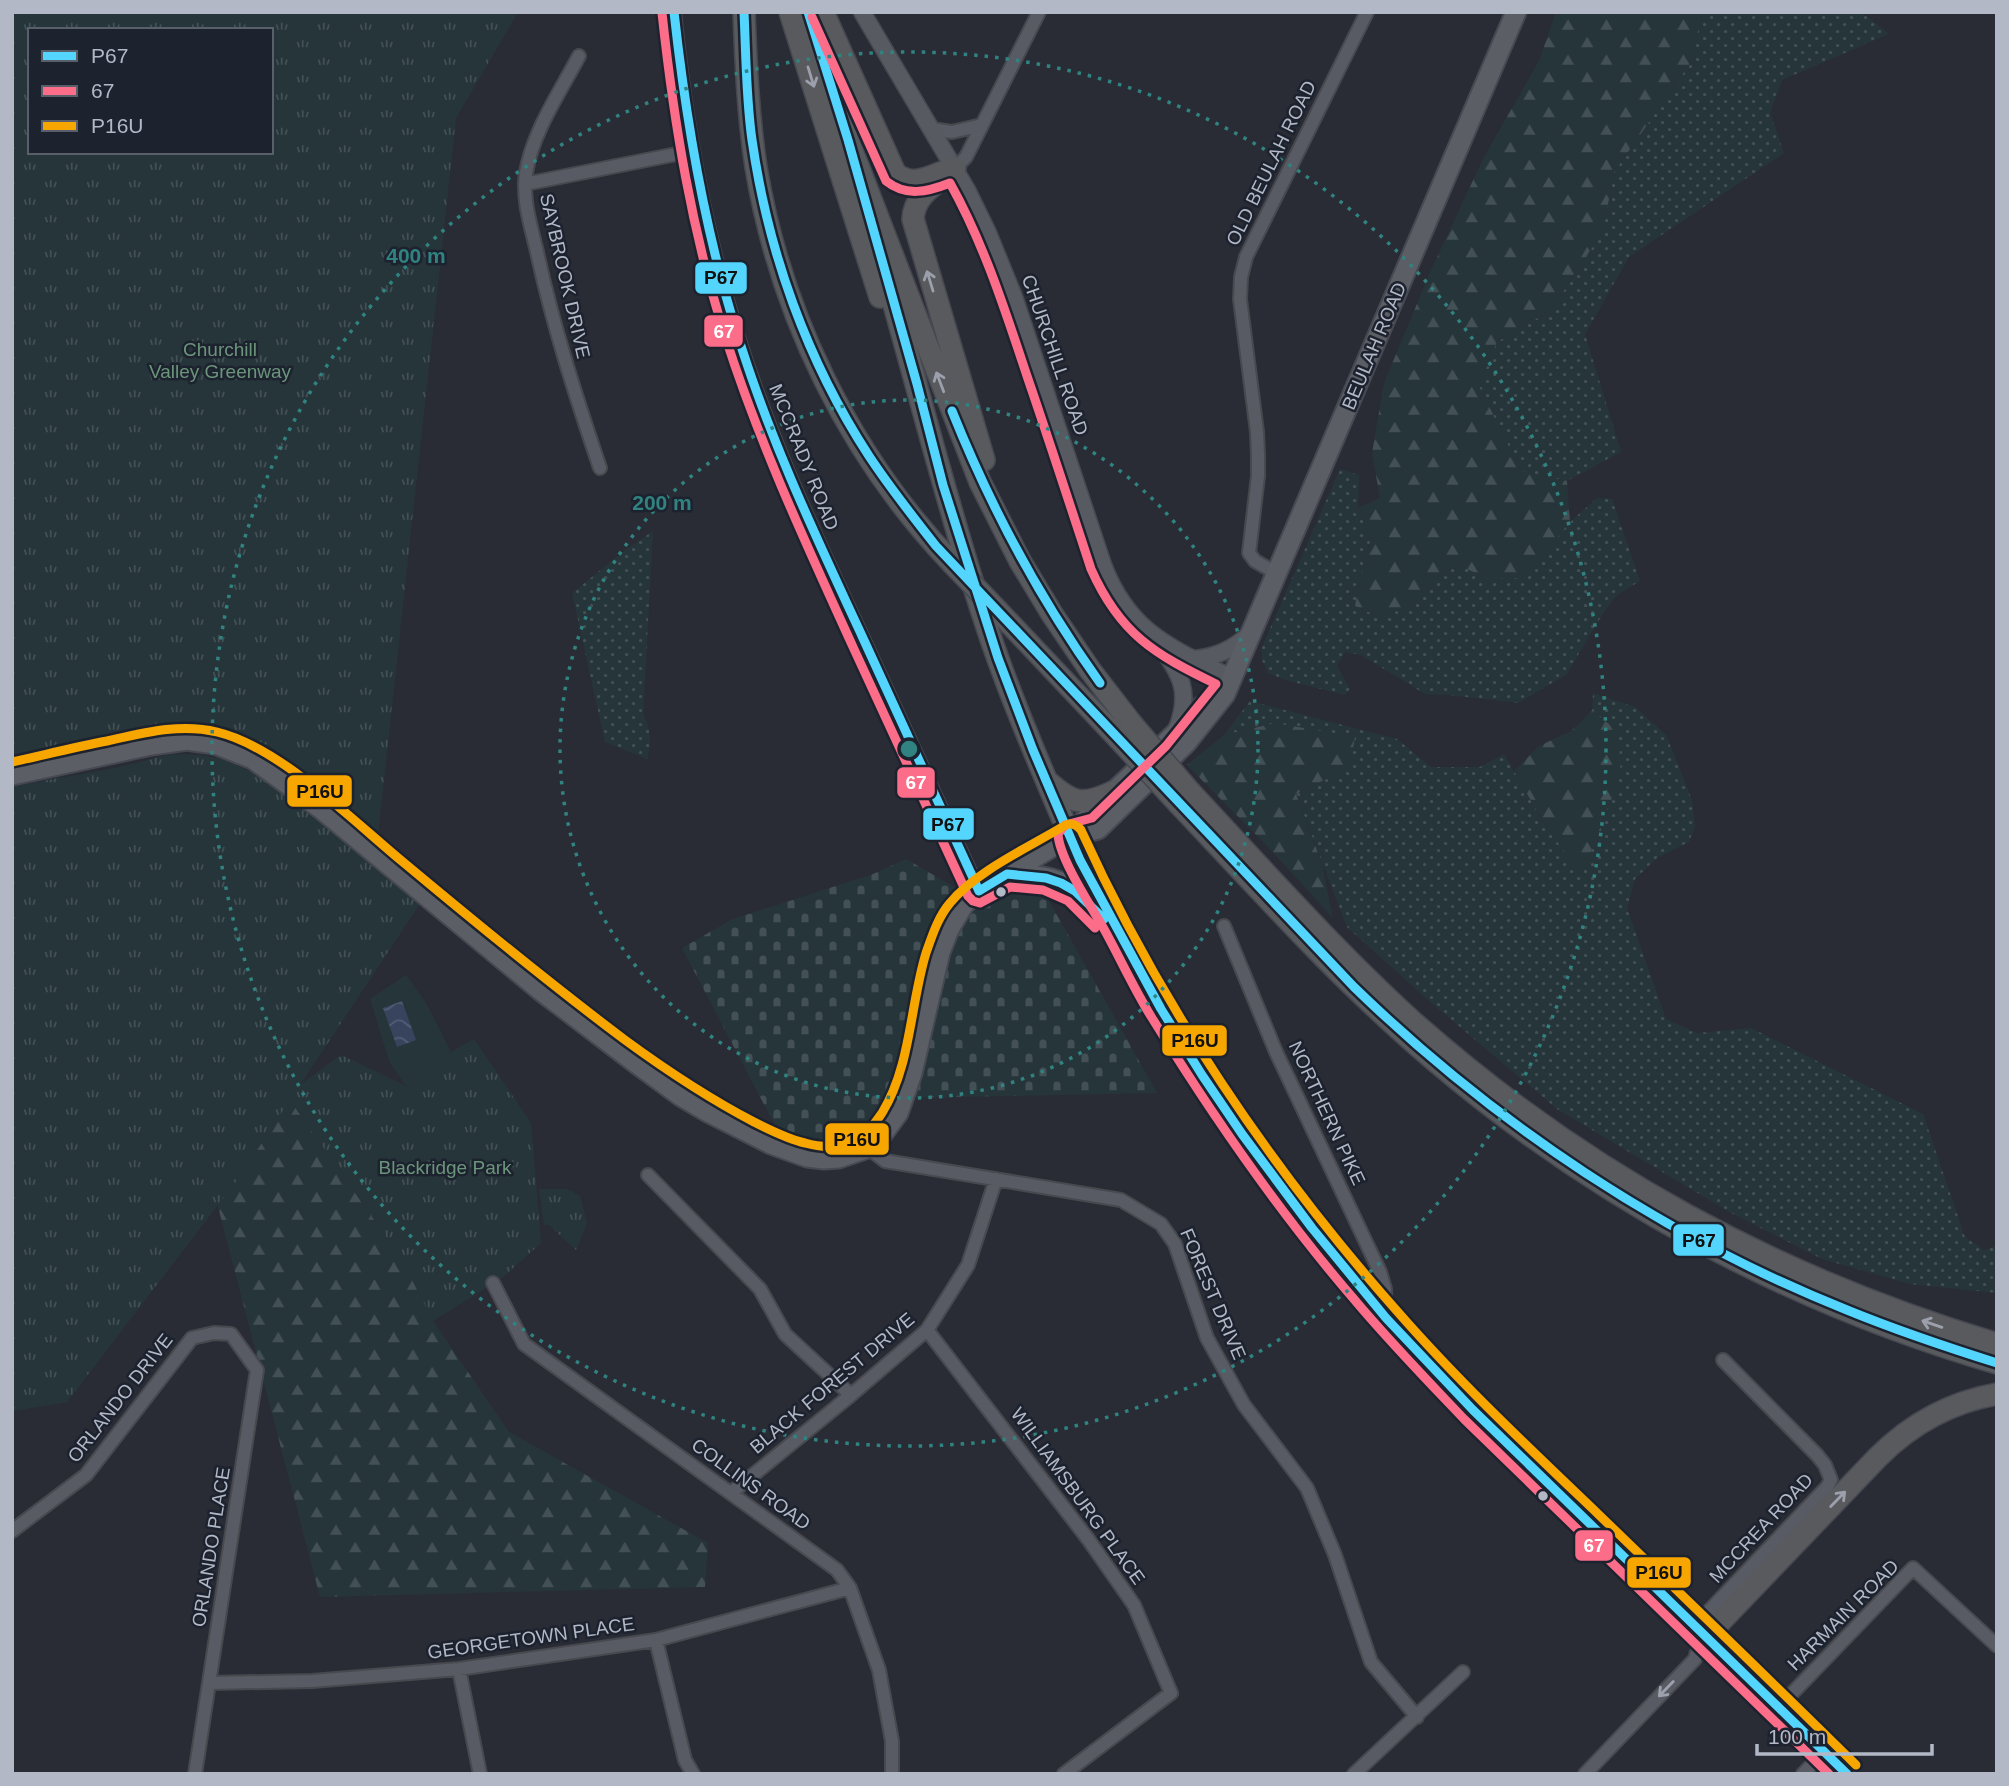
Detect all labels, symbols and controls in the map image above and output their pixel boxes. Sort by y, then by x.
legend [28,28,273,154]
text: P67 [91,44,128,67]
one-way arrow [806,66,818,88]
street label: OLD BEULAH ROAD [1222,77,1320,249]
text: 67 [91,79,114,102]
text: P16U [91,114,144,137]
street label: SAYBROOK DRIVE [536,192,594,360]
text: 400 m [386,244,446,267]
line badge: P67 [694,261,748,295]
text: P67 [704,267,738,288]
one-way arrow [923,270,936,292]
street label: CHURCHILL ROAD [1018,272,1092,438]
street label: BEULAH ROAD [1338,279,1410,413]
line badge: 67 [703,314,744,348]
text: 67 [713,321,735,342]
park label: Churchill Valley Greenway [149,339,292,382]
one-way arrow [933,371,946,393]
street label: MCCRADY ROAD [765,381,843,533]
text: 200 m [632,491,692,514]
centre of rings [897,737,921,761]
line badge: 67 [896,766,936,799]
text: 67 [905,772,927,793]
line badge: P16U [286,774,353,808]
text: P16U [296,781,344,802]
line badge: P67 [922,807,975,841]
text: P67 [931,814,965,835]
unlabelled marker [994,885,1008,899]
line badge: P16U [1161,1024,1228,1057]
text: P16U [1171,1030,1219,1051]
street label: NORTHERN PIKE [1285,1038,1369,1188]
line badge: P16U [824,1122,890,1156]
text: P16U [833,1129,881,1150]
park label: Blackridge Park [378,1157,512,1178]
line badge: P67 [1672,1223,1725,1257]
street label: FOREST DRIVE [1176,1225,1250,1363]
text: P67 [1682,1230,1716,1251]
street label: BLACK FOREST DRIVE [746,1308,918,1458]
one-way arrow [1921,1317,1943,1329]
street label: ORLANDO DRIVE [63,1330,177,1466]
street label: WILLIAMSBURG PLACE [1007,1404,1149,1588]
street label: COLLINS ROAD [688,1434,814,1534]
street label: ORLANDO PLACE [188,1466,234,1628]
street label: MCCREA ROAD [1705,1469,1817,1587]
unlabelled marker [1536,1489,1550,1503]
one-way arrow [1829,1491,1846,1508]
line badge: 67 [1574,1529,1614,1562]
text: 67 [1583,1535,1605,1556]
street label: HARMAIN ROAD [1783,1555,1903,1675]
line badge: P16U [1626,1556,1692,1589]
text: P16U [1635,1562,1683,1583]
street label: GEORGETOWN PLACE [426,1613,636,1663]
one-way arrow [1658,1680,1675,1697]
scale bar [1757,1712,1932,1756]
text: 100 m [1768,1725,1826,1748]

